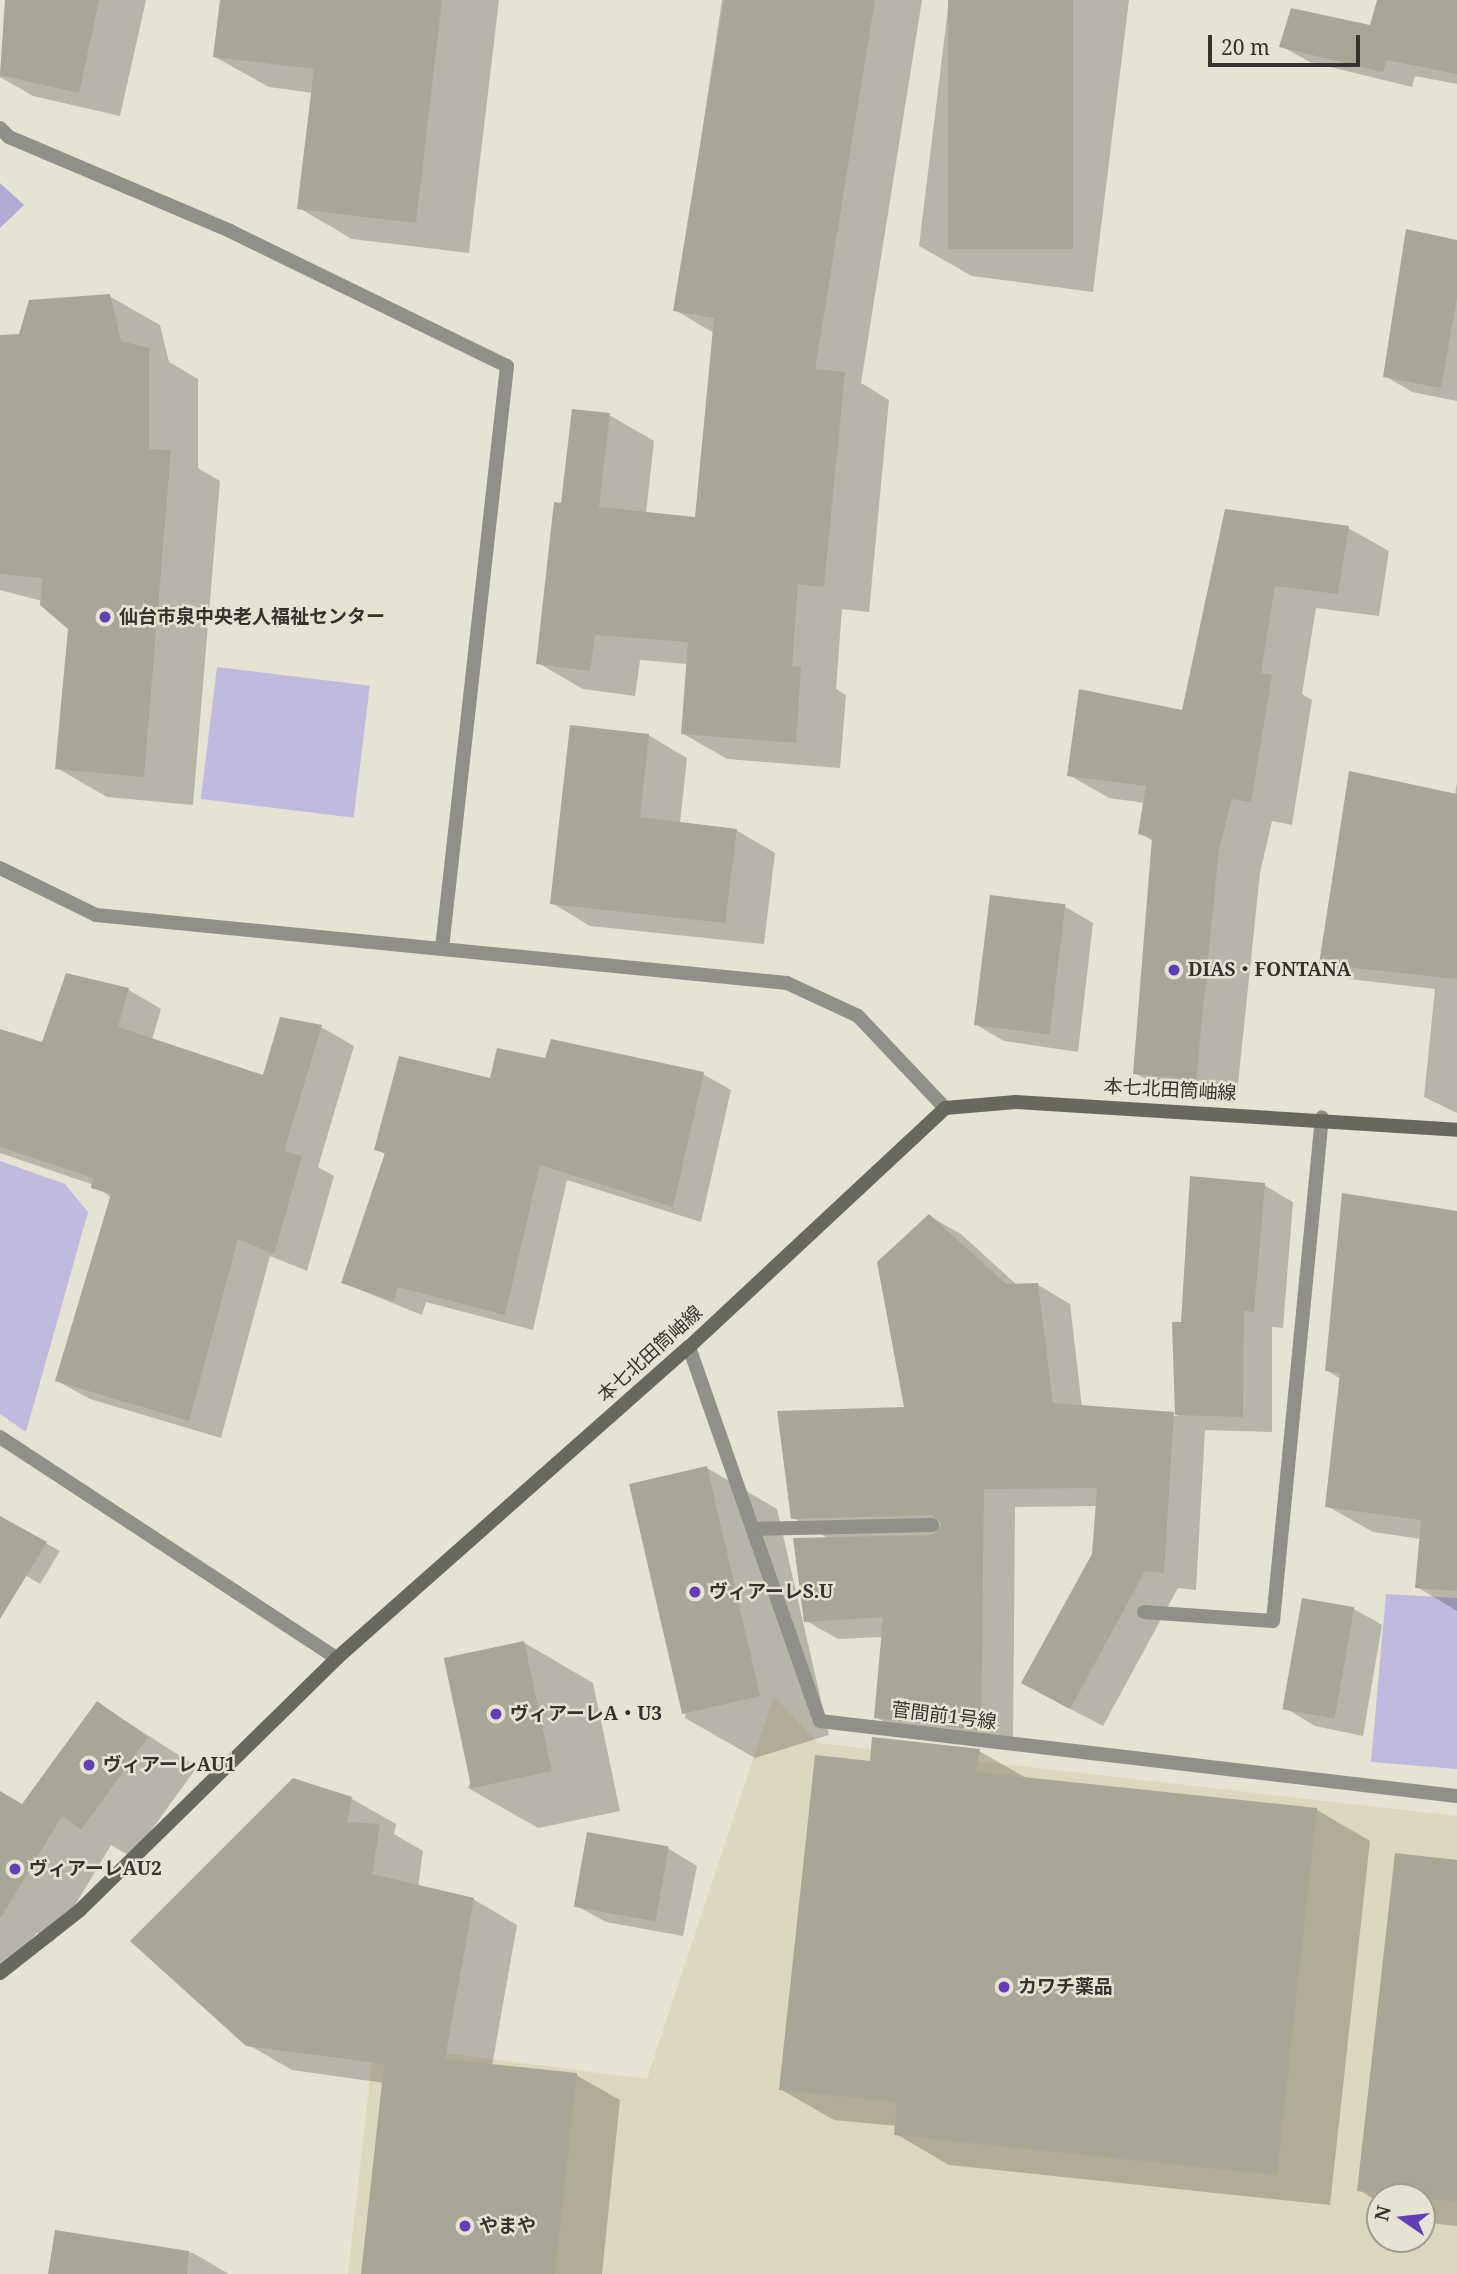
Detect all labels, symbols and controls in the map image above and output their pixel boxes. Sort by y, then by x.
scale bar [1212,21,1364,65]
text: 20 m [1221,33,1270,61]
place label: 仙台市泉中央老人福祉センター [119,606,385,628]
marker: 仙台市泉中央老人福祉センター [97,609,113,625]
place label: DIAS・FONTANA [1188,959,1351,981]
marker: DIAS・FONTANA [1166,962,1182,978]
street label: 本七北田筒岫線 [1103,1075,1237,1105]
street label: 本七北田筒岫線 [593,1301,707,1407]
place label: ヴィアーレS.U [709,1581,833,1603]
marker: ヴィアーレS.U [687,1584,703,1600]
street label: 菅間前1号線 [890,1698,998,1734]
place label: ヴィアーレA・U3 [510,1703,662,1725]
marker: ヴィアーレA・U3 [488,1706,504,1722]
place label: ヴィアーレAU1 [103,1754,236,1776]
marker: ヴィアーレAU1 [81,1757,97,1773]
place label: ヴィアーレAU2 [29,1858,162,1880]
marker: ヴィアーレAU2 [7,1861,23,1877]
place label: カワチ薬品 [1018,1976,1113,1998]
marker: カワチ薬品 [996,1979,1012,1995]
north arrow [1366,2183,1436,2253]
text: N [1368,2203,1397,2224]
place label: やまや [479,2215,536,2237]
marker: やまや [457,2218,473,2234]

